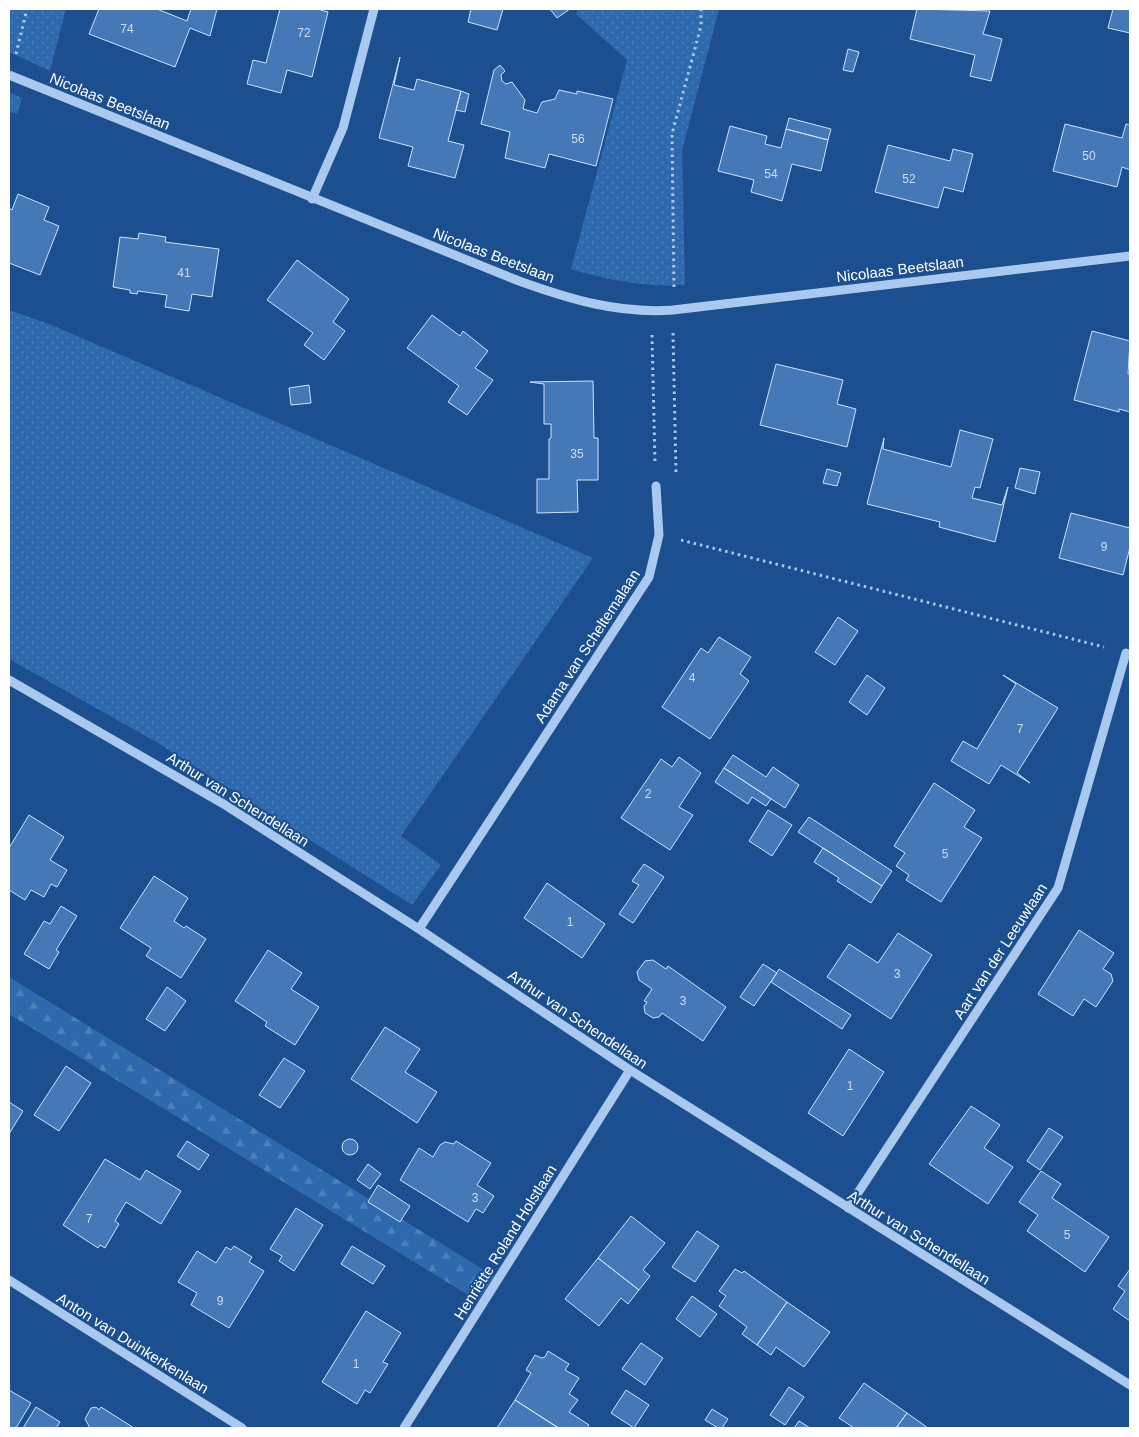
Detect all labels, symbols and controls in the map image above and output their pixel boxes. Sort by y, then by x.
house number: 74 [120,22,134,36]
house number: 72 [297,26,311,40]
street label: Nicolaas Beetslaan [47,69,173,133]
house number: 56 [571,132,585,146]
house number: 50 [1082,149,1096,163]
house number: 54 [764,167,778,181]
house number: 52 [902,172,916,186]
street label: Nicolaas Beetslaan [431,224,557,286]
street label: Nicolaas Beetslaan [835,253,965,285]
house number: 41 [177,266,191,280]
house number: 35 [570,447,584,461]
house number: 9 [1101,540,1108,554]
street label: Adama van Scheltemalaan [531,566,643,726]
house number: 4 [689,671,696,685]
house number: 7 [1017,722,1024,736]
street label: Arthur van Schendellaan [164,748,312,850]
house number: 2 [645,787,652,801]
house number: 5 [942,847,949,861]
street label: Aart van der Leeuwlaan [950,880,1050,1022]
house number: 1 [567,915,574,929]
street label: Arthur van Schendellaan [505,966,651,1072]
house number: 3 [894,967,901,981]
house number: 3 [680,994,687,1008]
house number: 1 [847,1079,854,1093]
street label: Henriëtte Roland Holstlaan [450,1161,560,1323]
street label: Arthur van Schendellaan [845,1186,993,1288]
house number: 3 [472,1191,479,1205]
house number: 7 [86,1212,93,1226]
house number: 5 [1064,1228,1071,1242]
street label: Anton van Duinkerkenlaan [54,1289,212,1397]
house number: 9 [217,1294,224,1308]
house number: 1 [353,1357,360,1371]

